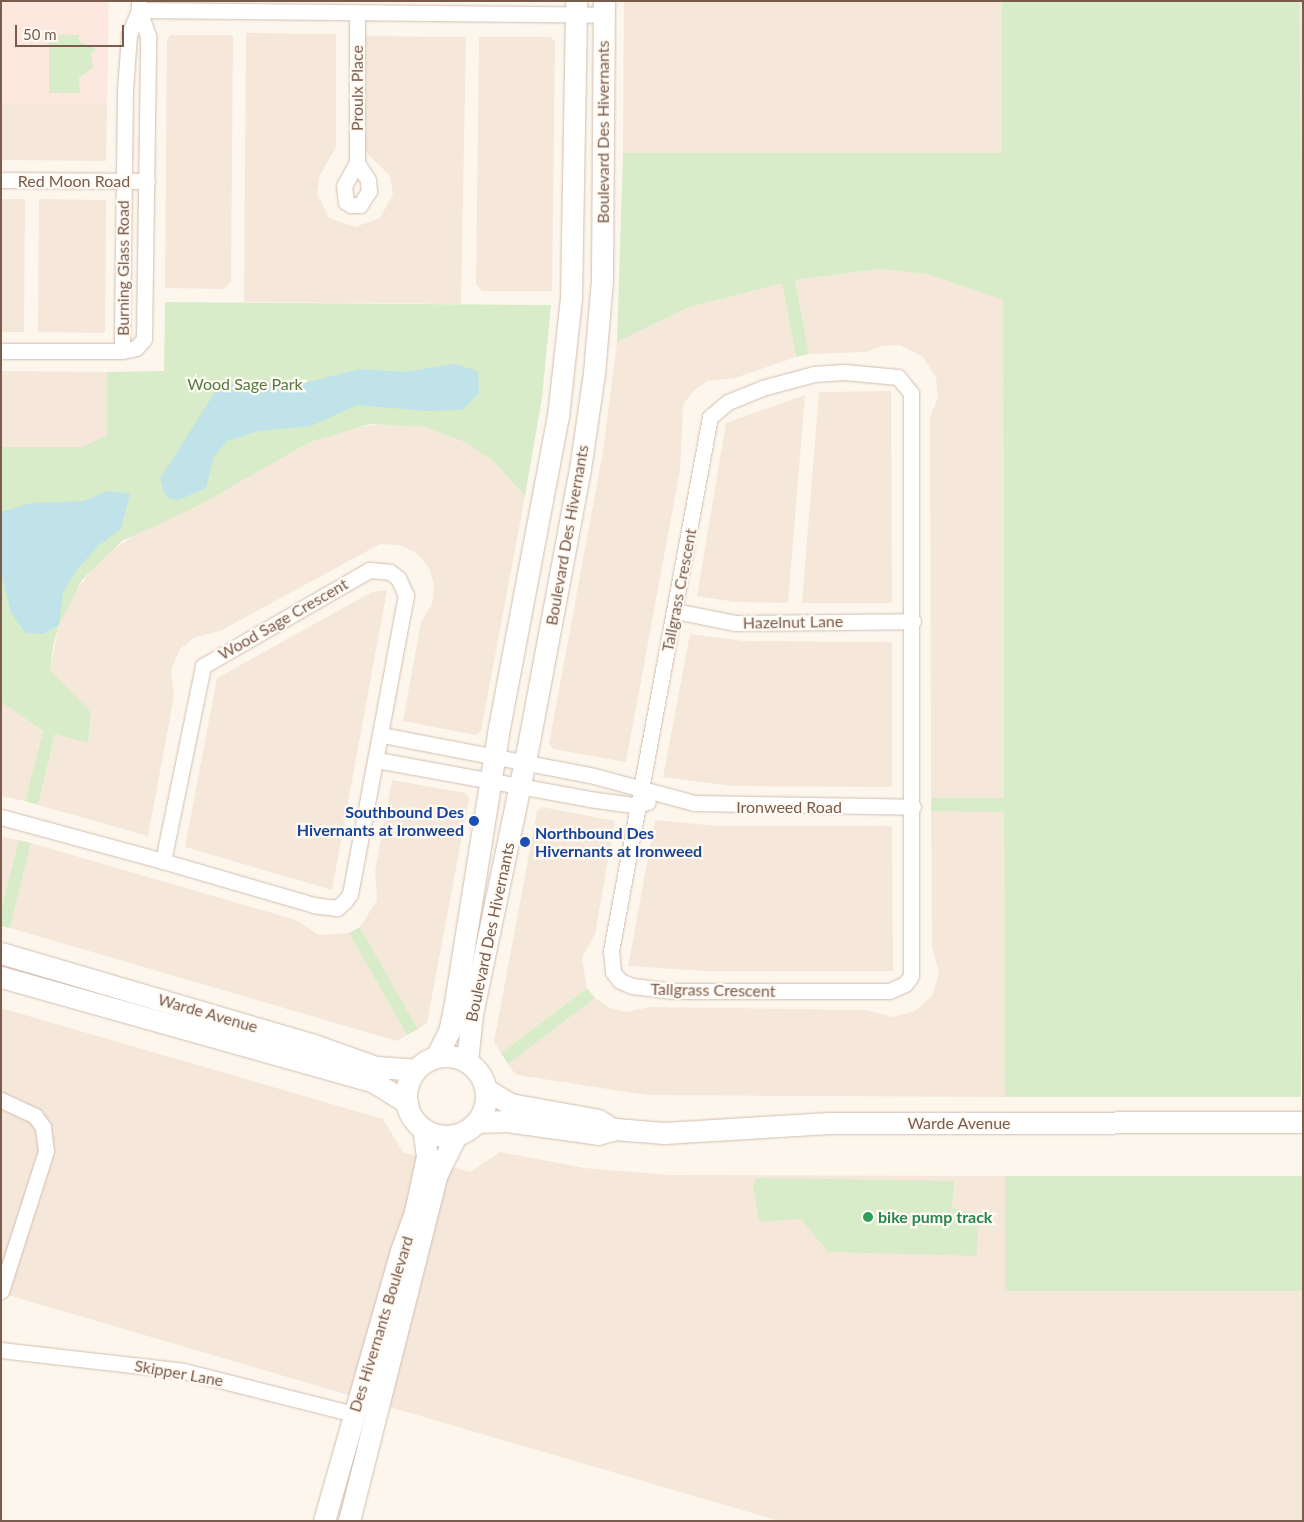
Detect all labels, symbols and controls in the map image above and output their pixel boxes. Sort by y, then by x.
scale bar [18,15,126,47]
text: 50 m [23,25,57,43]
street label: Boulevard Des Hivernants [593,41,613,223]
street label: Proulx Place [347,45,367,131]
street label: Red Moon Road [18,171,130,191]
street label: Burning Glass Road [113,200,133,336]
park label: Wood Sage Park [187,374,303,394]
street label: Boulevard Des Hivernants [542,443,592,627]
street label: Tallgrass Crescent [658,527,700,653]
street label: Wood Sage Crescent [215,574,351,664]
street label: Hazelnut Lane [743,612,843,632]
street label: Ironweed Road [736,797,842,817]
place label: Southbound Des Hivernants at Ironweed [297,802,464,840]
marker: Southbound Des Hivernants at Ironweed [468,815,480,827]
place label: Northbound Des Hivernants at Ironweed [535,823,702,861]
marker: Northbound Des Hivernants at Ironweed [519,836,531,848]
street label: Boulevard Des Hivernants [462,841,518,1023]
street label: Tallgrass Crescent [650,979,776,1001]
street label: Warde Avenue [156,989,260,1037]
street label: Warde Avenue [907,1113,1011,1133]
place label: bike pump track [878,1207,992,1227]
marker: bike pump track [862,1211,874,1223]
street label: Des Hivernants Boulevard [345,1234,417,1414]
street label: Skipper Lane [133,1356,225,1390]

